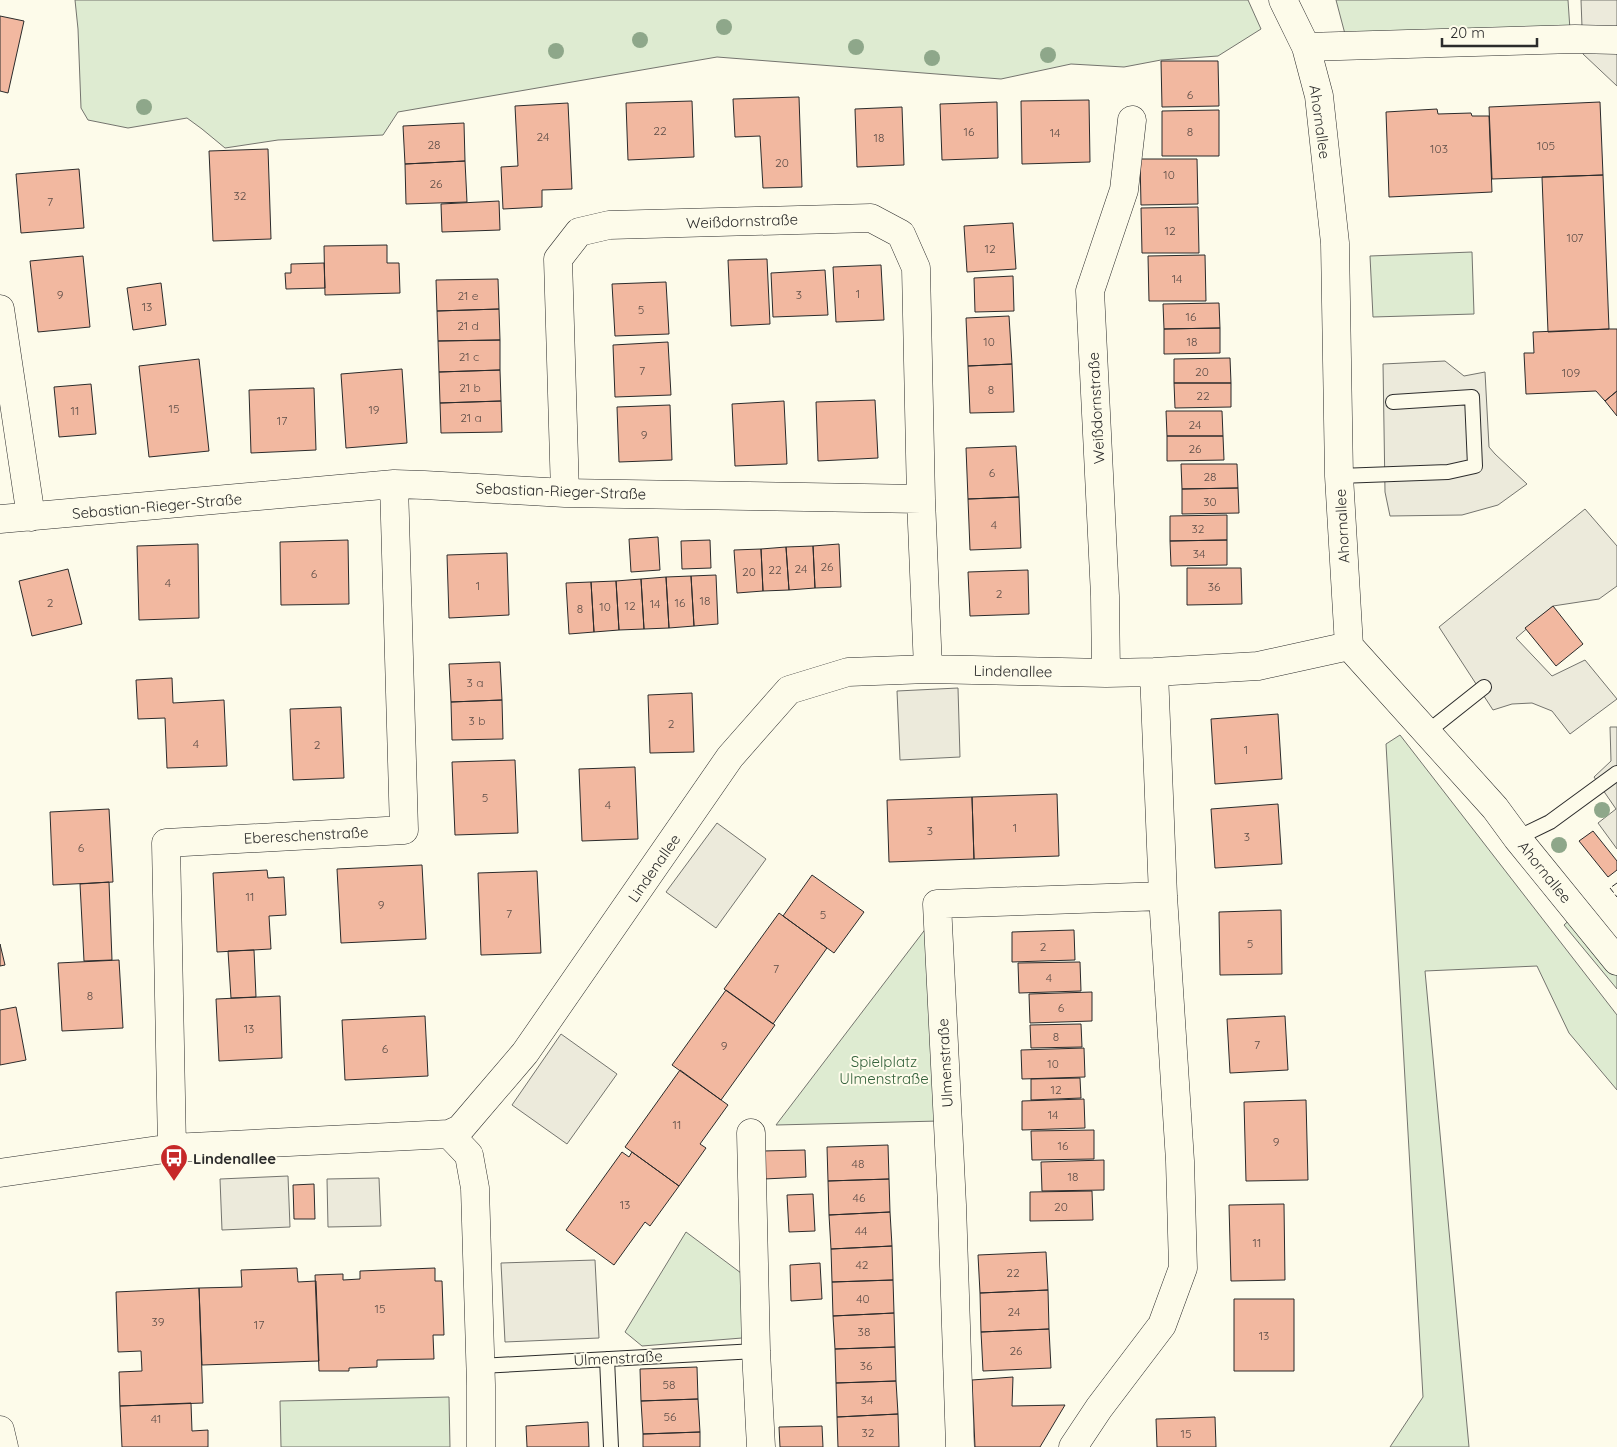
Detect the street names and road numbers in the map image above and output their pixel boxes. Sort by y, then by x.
street label: Ahornallee [1305,84,1335,160]
street label: Weißdornstraße [686,210,798,232]
street label: Weißdornstraße [1084,352,1108,464]
street label: Sebastian-Rieger-Straße [475,479,647,503]
street label: Ahornallee [1331,488,1353,564]
street label: Sebastian-Rieger-Straße [71,489,243,523]
street label: Lindenallee [973,661,1053,681]
street label: Ebereschenstraße [243,822,369,848]
street label: Lindenallee [624,830,684,906]
street label: Ahornallee [1514,837,1576,907]
street label: Ulmenstraße [933,1018,957,1108]
street label: Ulmenstraße [573,1346,663,1370]

